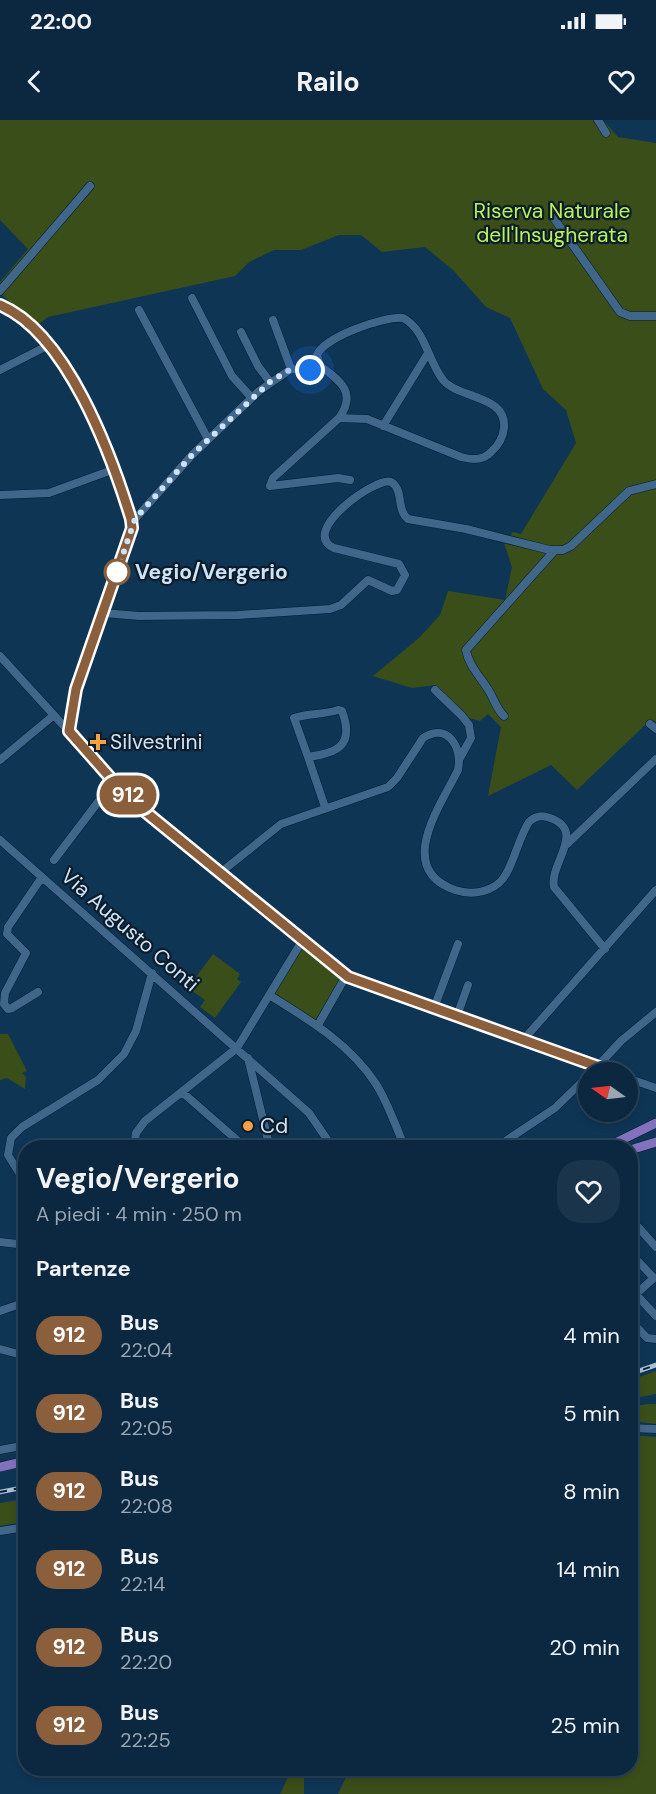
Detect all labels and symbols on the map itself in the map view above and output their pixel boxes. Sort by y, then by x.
park label: Riserva Naturale dell'Insugherata [473,197,631,249]
your location [295,355,325,385]
place label: Vegio/Vergerio [135,558,288,586]
marker: Vegio/Vergerio [104,559,130,585]
place label: Silvestrini [110,728,203,756]
marker: Silvestrini [91,735,105,749]
line badge: 912 [94,776,162,814]
street label: Via Augusto Conti [55,862,205,998]
north arrow [578,1062,638,1122]
place label: Cd [260,1112,288,1140]
marker: Cd [241,1119,255,1133]

